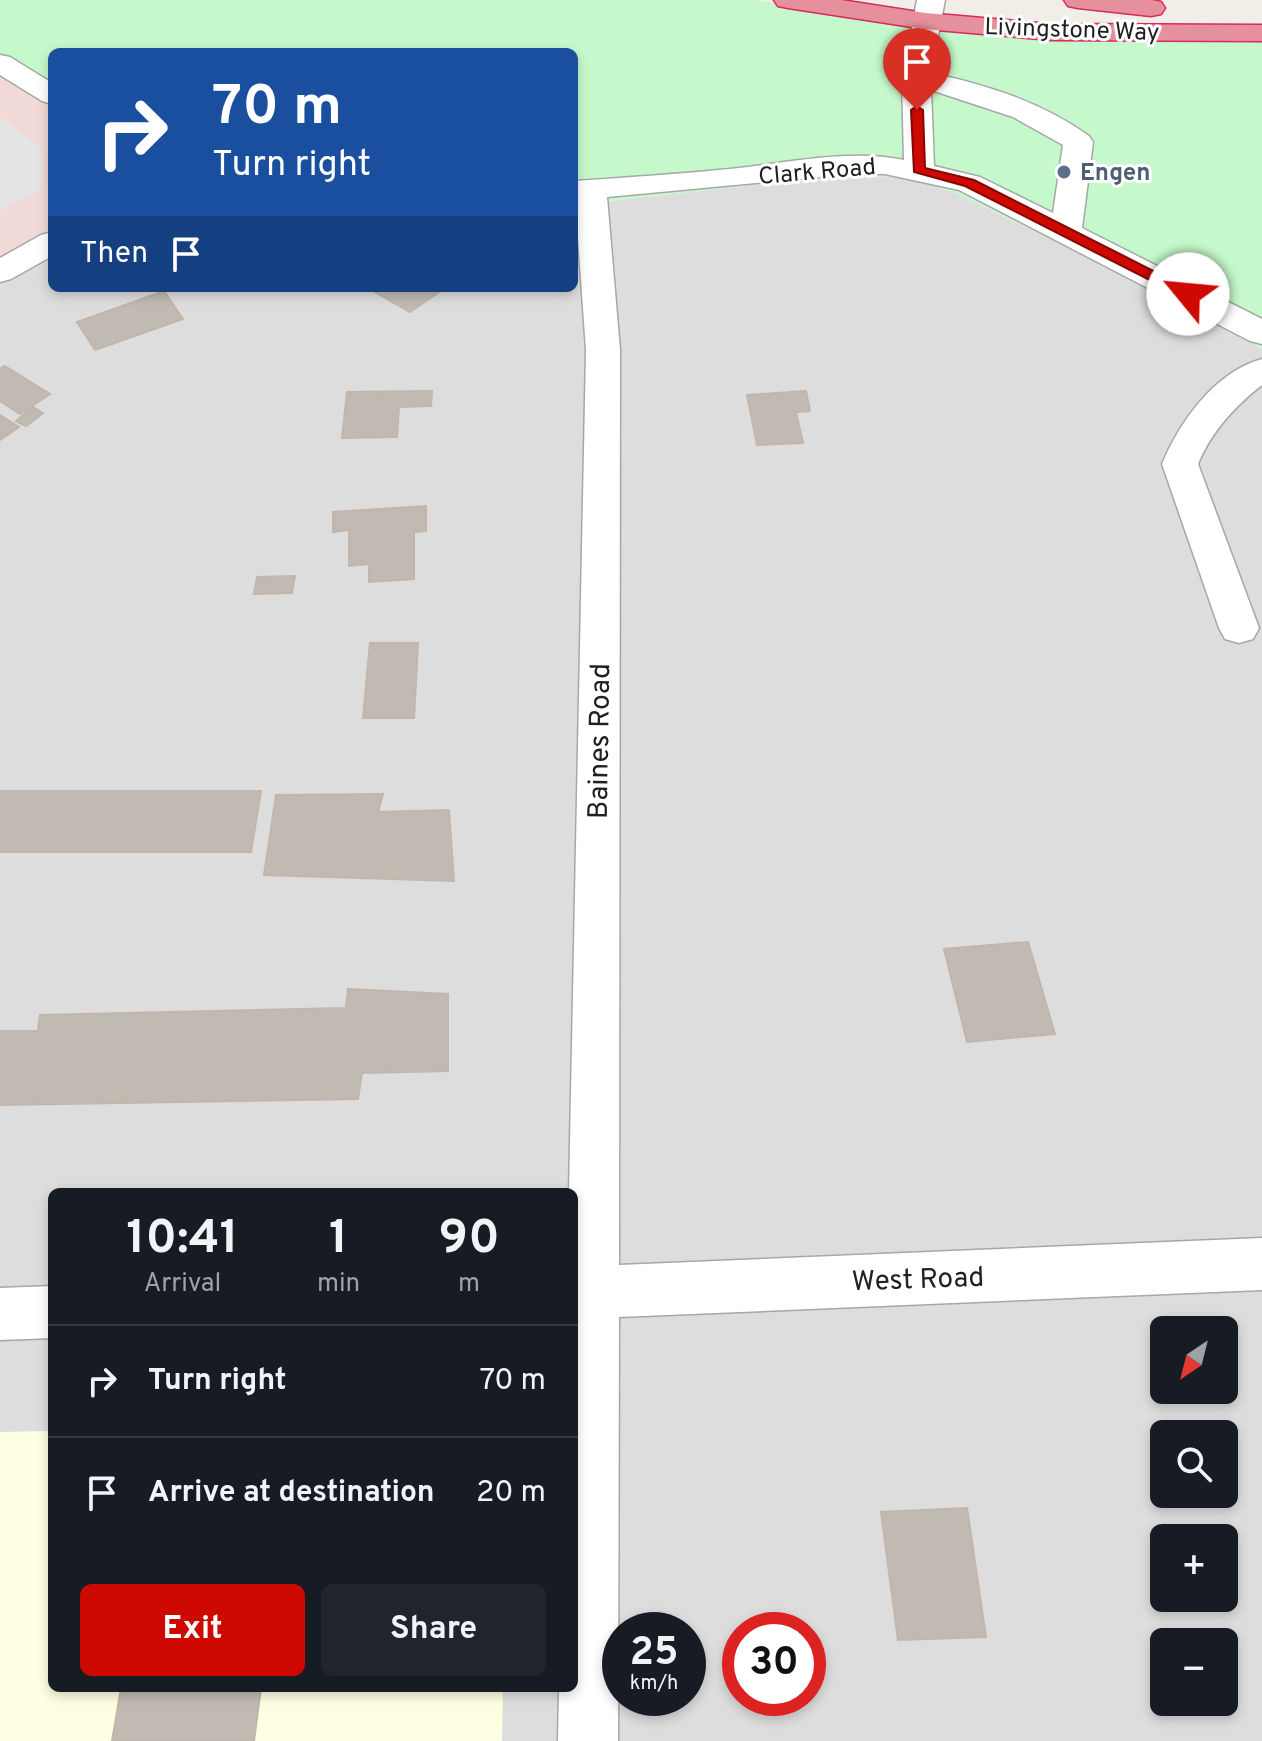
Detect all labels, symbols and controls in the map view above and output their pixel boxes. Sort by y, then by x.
street label: Livingstone Way [984,13,1160,49]
pin [883,28,951,110]
icon: arrive [895,40,939,84]
text: 70 m [212,74,342,144]
icon: right [80,80,184,184]
text: Turn right [212,143,371,189]
street label: Clark Road [757,153,877,193]
place label: Engen [1080,159,1150,189]
marker: Engen [1055,163,1073,181]
icon: arrive [164,232,208,276]
text: Then [80,236,148,273]
position arrow [1146,252,1230,336]
street label: Baines Road [582,663,620,819]
text: 10:41 [126,1210,239,1270]
text: 1 [329,1210,348,1270]
text: 90 [438,1210,500,1270]
street label: West Road [851,1261,985,1301]
text: Arrival [144,1268,221,1301]
text: min [317,1268,360,1301]
text: m [458,1268,480,1301]
north arrow [1150,1316,1238,1404]
map controls [1150,1316,1238,1716]
icon: right [80,1359,124,1403]
text: Turn right [148,1363,286,1400]
text: 70 m [480,1363,546,1400]
button: search [1150,1420,1238,1508]
icon: arrive [80,1471,124,1515]
text: Arrive at destination [148,1475,434,1512]
text: 20 m [476,1475,546,1512]
button: + [1150,1524,1238,1612]
button: Exit [80,1584,305,1676]
button: Share [321,1584,546,1676]
speed limit sign: 30 [722,1612,826,1716]
button: − [1150,1628,1238,1716]
text: 25 [630,1629,678,1679]
text: km/h [630,1671,678,1697]

